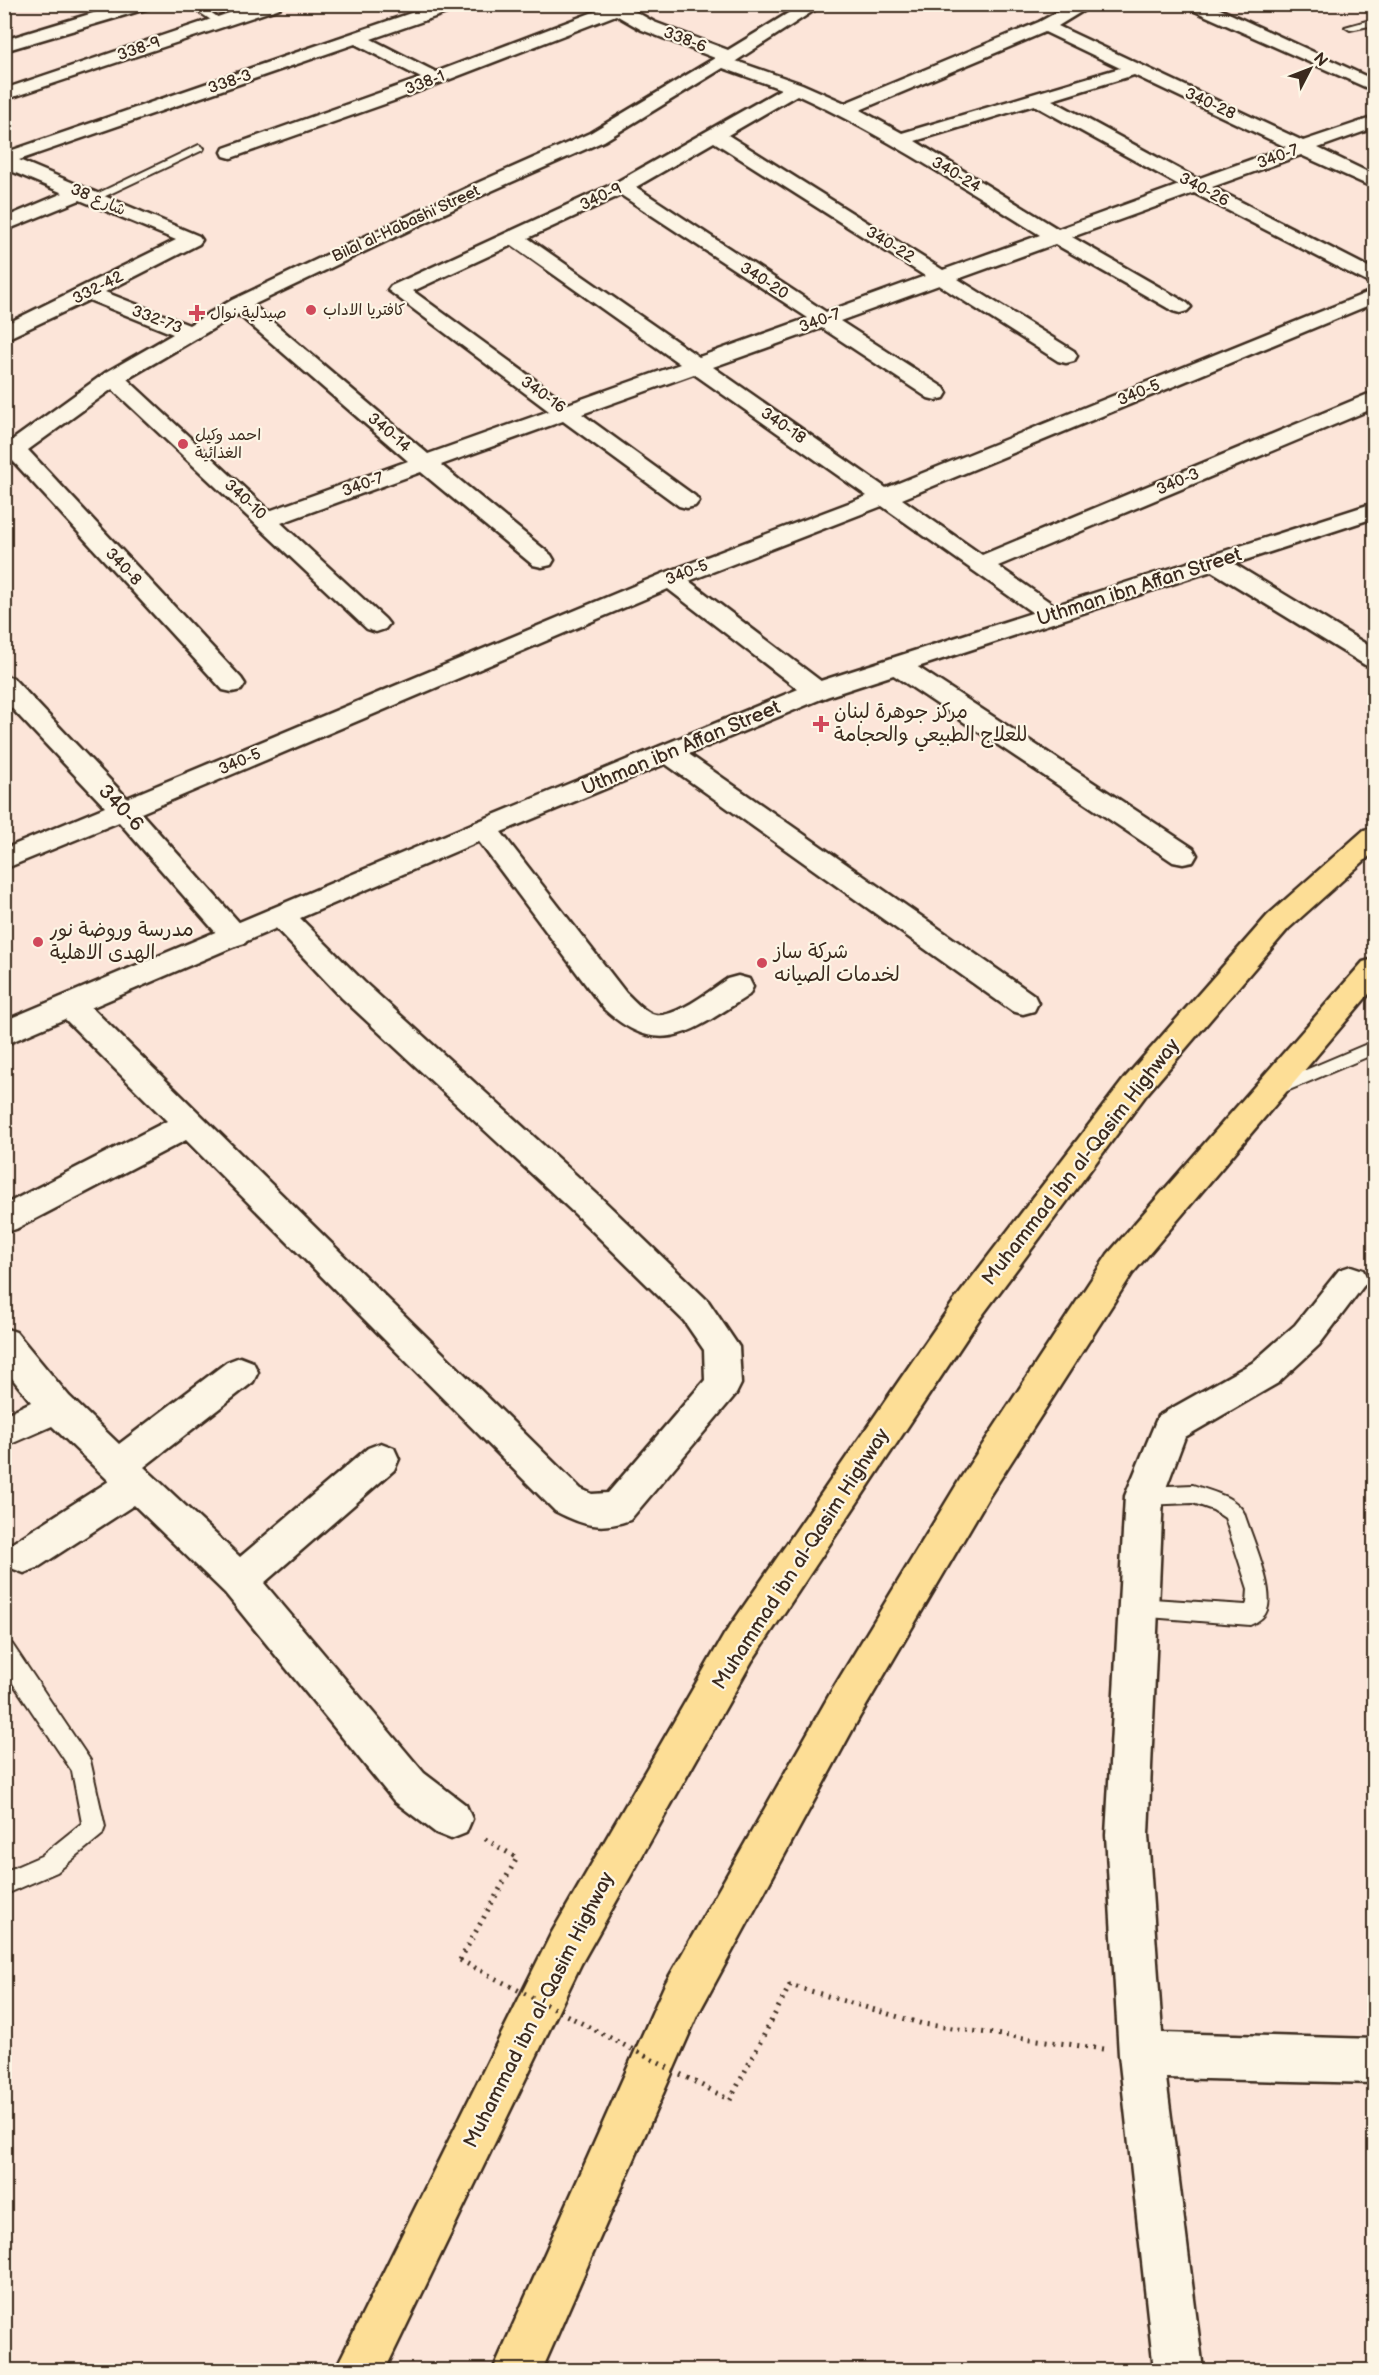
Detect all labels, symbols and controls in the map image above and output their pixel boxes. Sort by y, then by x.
street label: 338-6 [661,23,709,57]
street label: 338-9 [115,33,163,65]
north arrow [1280,39,1340,99]
text: N [1309,49,1331,71]
street label: 338-3 [206,66,254,98]
street label: 338-1 [402,67,448,99]
street label: 340-28 [1182,84,1238,124]
street label: 340-7 [1255,141,1301,173]
street label: 340-24 [928,153,984,197]
street label: 340-26 [1176,169,1233,211]
street label: 340-9 [577,179,625,215]
street label: شارع 38 [67,180,128,221]
street label: Bilal al-Habashi Street [329,181,483,267]
street label: 340-22 [862,223,918,268]
street label: 340-20 [736,258,792,304]
street label: 332-42 [70,267,127,309]
place label: كافتريا الاداب [323,301,405,320]
street label: 332-73 [129,302,185,338]
marker: كافتريا الاداب [304,303,318,317]
marker: صيدلية نوال [188,304,206,322]
place label: صيدلية نوال [210,304,287,323]
street label: 340-7 [797,305,843,337]
street label: 340-16 [517,372,569,418]
street label: 340-5 [1115,376,1163,410]
street label: 340-18 [757,404,809,448]
street label: 340-14 [364,409,415,457]
place label: احمد وكيل الغذائية [195,426,261,463]
marker: احمد وكيل الغذائية [176,437,190,451]
street label: 340-3 [1154,464,1202,499]
street label: 340-7 [340,469,386,501]
street label: 340-10 [220,476,270,524]
street label: Uthman ibn Affan Street [1034,543,1244,631]
street label: 340-8 [101,544,145,590]
street label: 340-5 [663,556,711,590]
street label: Uthman ibn Affan Street [578,695,784,801]
place label: مركز جوهرة لبنان للعلاج الطبيعي والحجامة [834,700,1027,752]
marker: مركز جوهرة لبنان للعلاج الطبيعي والحجامة [812,715,830,733]
street label: 340-5 [216,745,264,779]
street label: 340-6 [93,779,149,837]
place label: مدرسة وروضة نور الهدى الاهلية [49,918,194,965]
marker: مدرسة وروضة نور الهدى الاهلية [31,935,45,949]
place label: شركة ساز لخدمات الصيانه [772,940,900,987]
marker: شركة ساز لخدمات الصيانه [755,956,769,970]
street label: Muhammad ibn al-Qasim Highway [977,1034,1185,1290]
street label: Muhammad ibn al-Qasim Highway [707,1424,895,1694]
street label: Muhammad ibn al-Qasim Highway [459,1868,619,2152]

